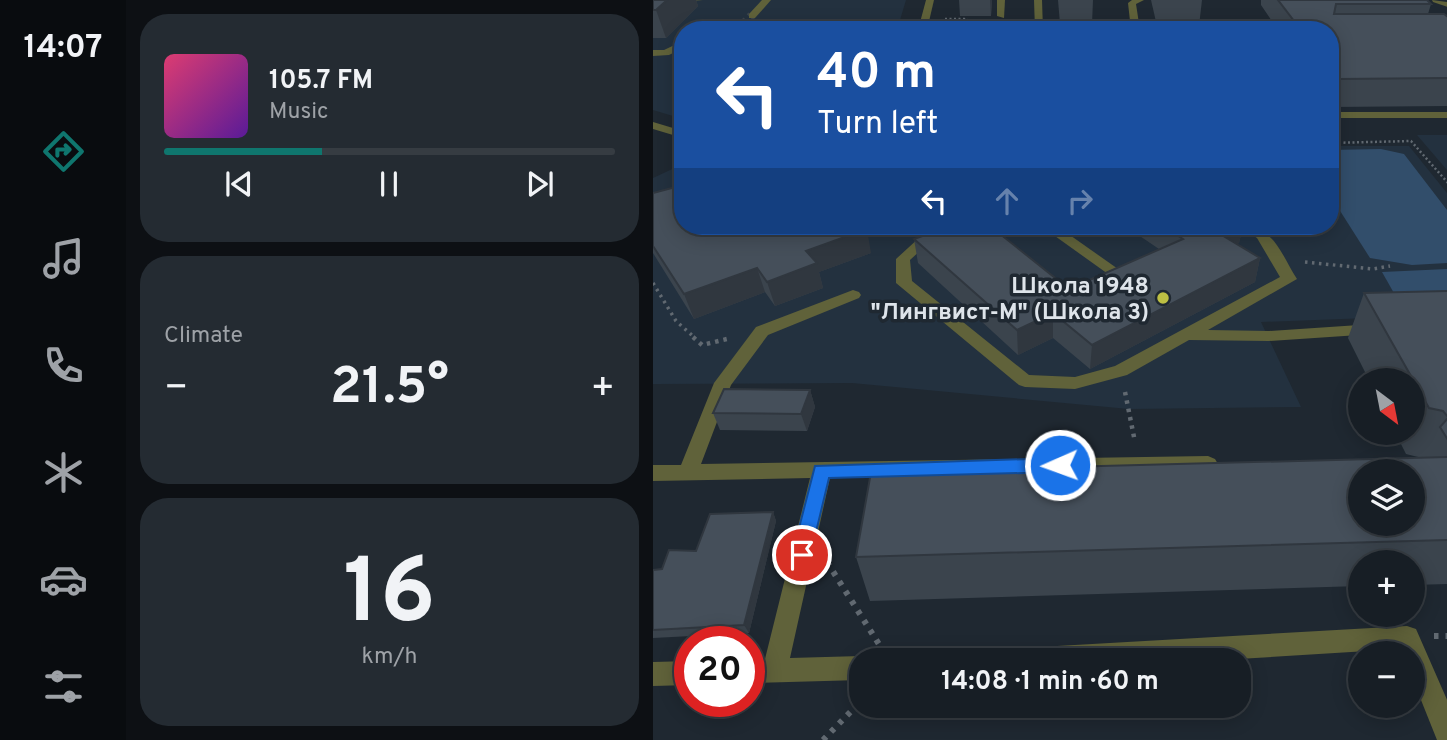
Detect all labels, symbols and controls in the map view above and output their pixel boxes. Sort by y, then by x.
text: 14:07 [24,29,102,69]
text: 40 m [817,44,936,106]
icon: left [702,49,793,140]
text: 105.7 FM [269,65,373,98]
text: Music [269,98,329,127]
text: Turn left [817,105,938,145]
icon: directions [39,127,88,176]
icon: previous [220,165,258,203]
icon: pause [370,165,408,203]
icon: next [521,165,559,203]
icon: left [915,182,953,220]
icon: ahead [988,182,1026,220]
icon: right [1061,182,1099,220]
icon: music [39,234,88,283]
place label: Школа 1948 "Лингвист-М" (Школа 3) [871,273,1149,328]
marker: Школа 1948 "Лингвист-М" (Школа 3) [1155,290,1171,306]
text: Climate [164,322,243,351]
icon: phone [39,341,88,390]
text: 21.5° [330,356,449,422]
text: − [164,365,189,414]
text: + [590,365,615,414]
north arrow [1348,368,1425,444]
map controls [1348,368,1425,718]
position arrow [1023,428,1097,502]
icon: climate [39,448,88,497]
button: layers [1348,459,1425,536]
pin [772,525,832,585]
icon: arrive [783,536,821,574]
text: 16 [343,540,436,655]
button: + [1348,550,1425,627]
icon: car [39,555,88,604]
speed limit sign: 20 [674,626,765,717]
button: − [1348,641,1425,718]
text: km/h [362,643,417,672]
icon: filters [39,662,88,711]
text: 14:08 · 1 min · 60 m [941,666,1159,699]

